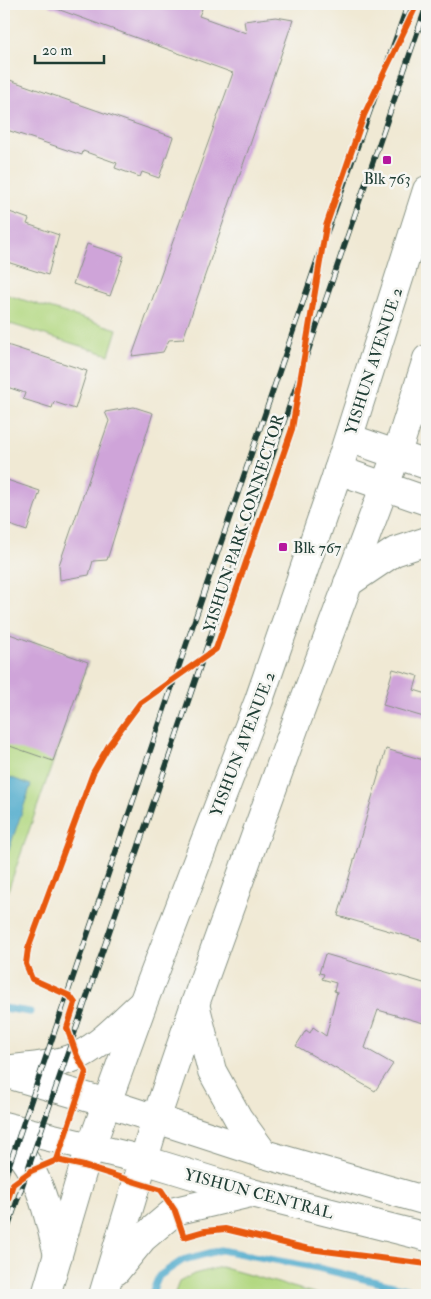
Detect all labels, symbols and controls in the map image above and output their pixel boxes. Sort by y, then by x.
scale bar [35,32,104,64]
text: 20 m [42,41,72,60]
marker: Blk 763 [381,154,393,166]
place label: Blk 763 [363,169,411,189]
street label: YISHUN AVENUE 2 [341,285,407,437]
street label: YISHUN PARK CONNECTOR [199,411,289,635]
place label: Blk 767 [293,538,342,558]
marker: Blk 767 [277,541,289,553]
street label: YISHUN AVENUE 2 [206,669,280,820]
street label: YISHUN CENTRAL [182,1164,336,1224]

